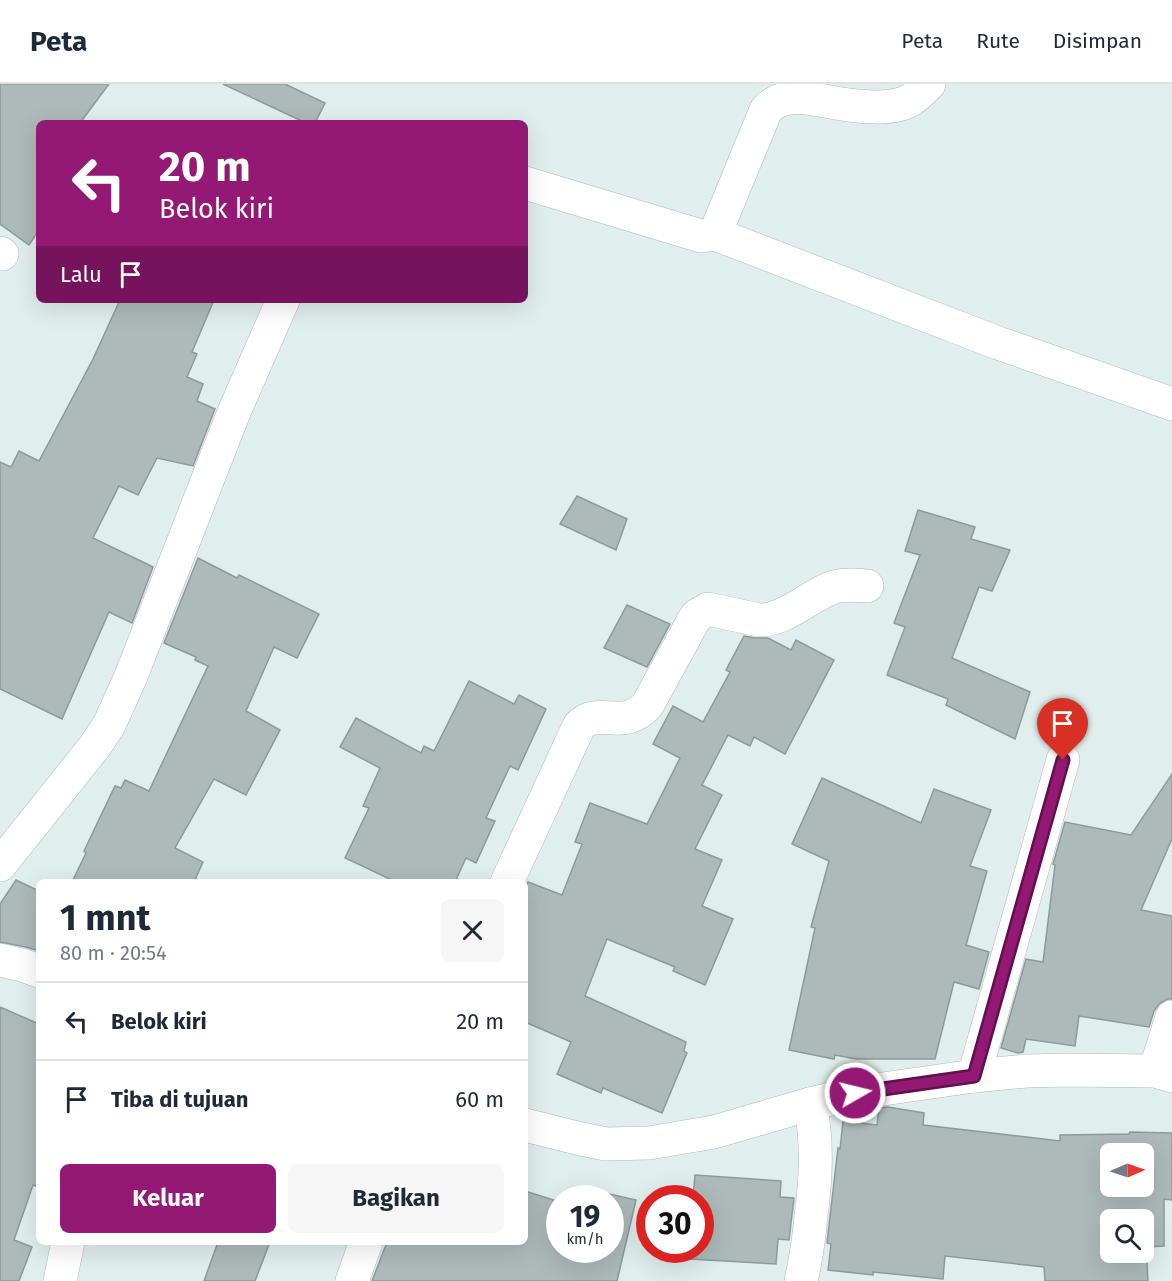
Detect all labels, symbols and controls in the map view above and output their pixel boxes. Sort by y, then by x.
text: Peta [30,25,87,58]
text: Peta [901,28,943,54]
text: Rute [976,28,1020,54]
text: Disimpan [1053,28,1142,54]
text: 20 m [159,142,251,192]
icon: left [60,144,138,222]
text: Belok kiri [159,193,274,225]
icon: arrive [114,258,147,291]
text: Lalu [60,261,102,288]
pin [1037,698,1088,760]
icon: arrive [1046,707,1079,740]
text: 1 mnt [60,896,150,940]
button: close [441,899,504,962]
text: 80 m · 20:54 [60,941,167,965]
icon: left [60,1005,93,1038]
text: Belok kiri [111,1008,207,1035]
text: 20 m [456,1008,504,1035]
position arrow [823,1061,887,1125]
icon: arrive [60,1083,93,1116]
text: Tiba di tujuan [111,1086,248,1113]
text: 60 m [455,1086,504,1113]
north arrow [1100,1143,1154,1197]
map controls [1100,1143,1154,1263]
button: Keluar [60,1164,276,1233]
button: Bagikan [288,1164,504,1233]
speed limit sign: 30 [636,1185,714,1263]
text: 19 [570,1199,600,1235]
button: search [1100,1209,1154,1263]
text: km/h [566,1230,604,1248]

